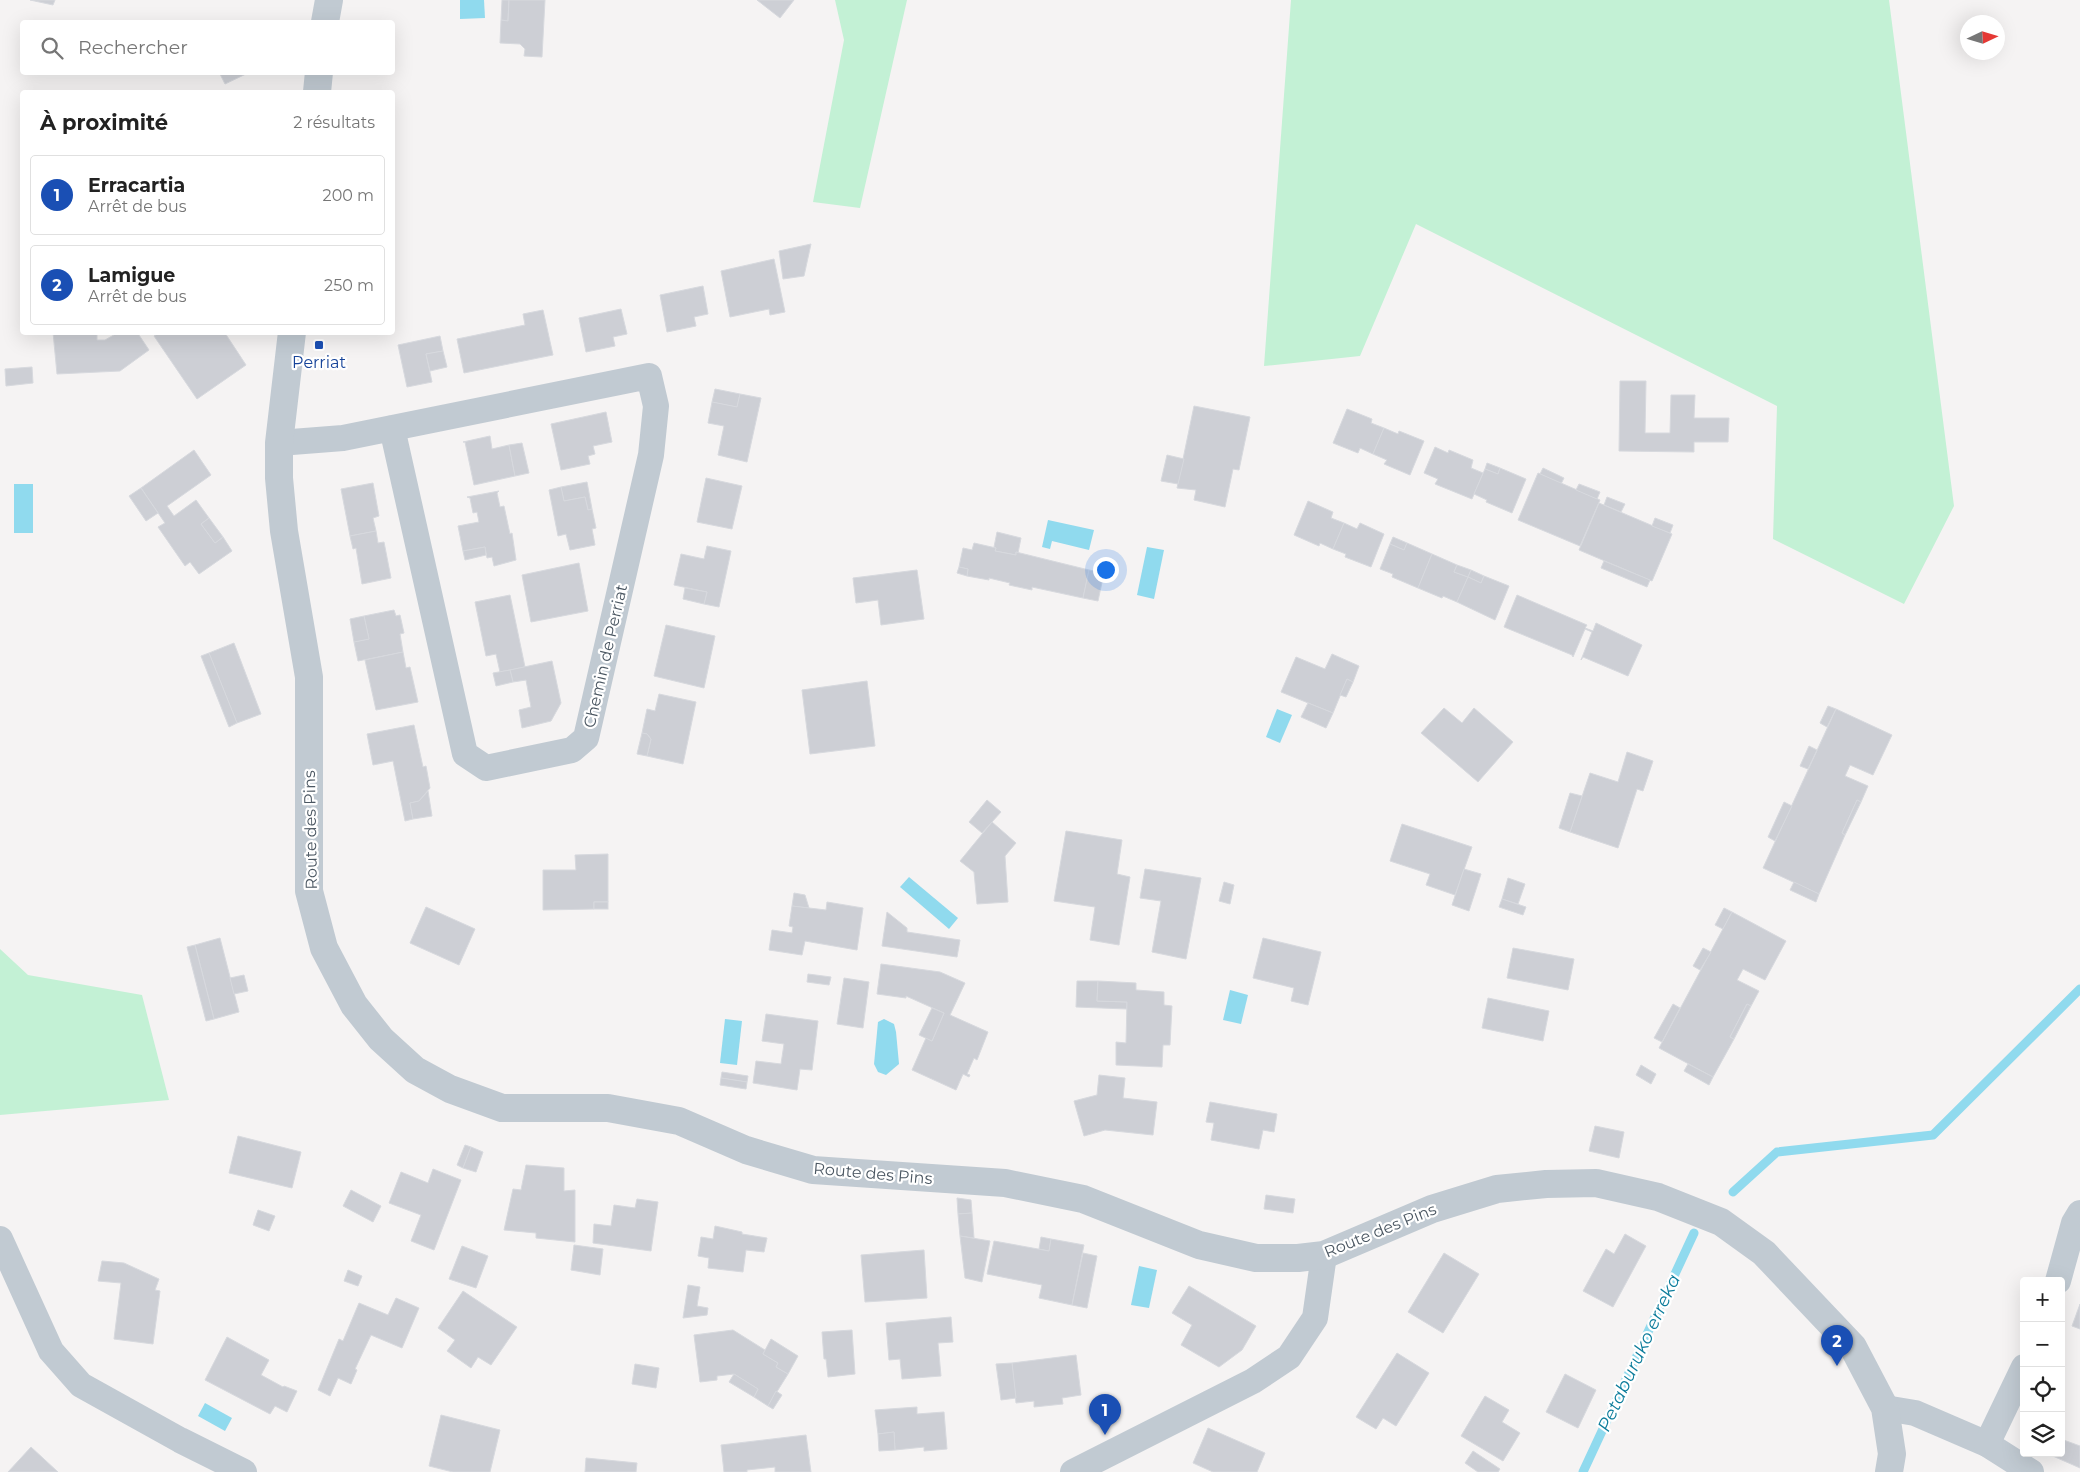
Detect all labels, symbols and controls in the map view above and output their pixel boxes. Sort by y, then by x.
north arrow [1960,15,2005,60]
search box [20,20,395,75]
icon: search [38,34,66,62]
text: Rechercher [78,36,188,59]
text: À proximité [40,110,168,135]
text: 2 résultats [293,113,375,132]
text: Erracartia [88,174,185,197]
text: 1 [54,186,60,205]
text: 200 m [323,186,374,205]
text: Arrêt de bus [88,197,186,216]
text: Lamigue [88,264,175,287]
text: 2 [52,276,62,295]
text: 250 m [324,276,374,295]
text: Arrêt de bus [88,287,186,306]
marker: Perriat [313,339,325,351]
place label: Perriat [292,353,346,372]
your location [1093,557,1119,583]
street label: Chemin de Perriat [580,582,631,730]
street label: Route des Pins [300,770,321,890]
street label: Route des Pins [813,1159,933,1188]
street label: Route des Pins [1321,1199,1439,1262]
water label: Petaburuko erreka [1593,1271,1685,1435]
map controls [2020,1277,2065,1457]
button: + [2020,1277,2065,1322]
button: − [2020,1322,2065,1367]
pin: 2 [1821,1325,1853,1366]
button: locate [2020,1367,2065,1412]
pin: 1 [1089,1394,1121,1435]
button: layers [2020,1412,2065,1457]

